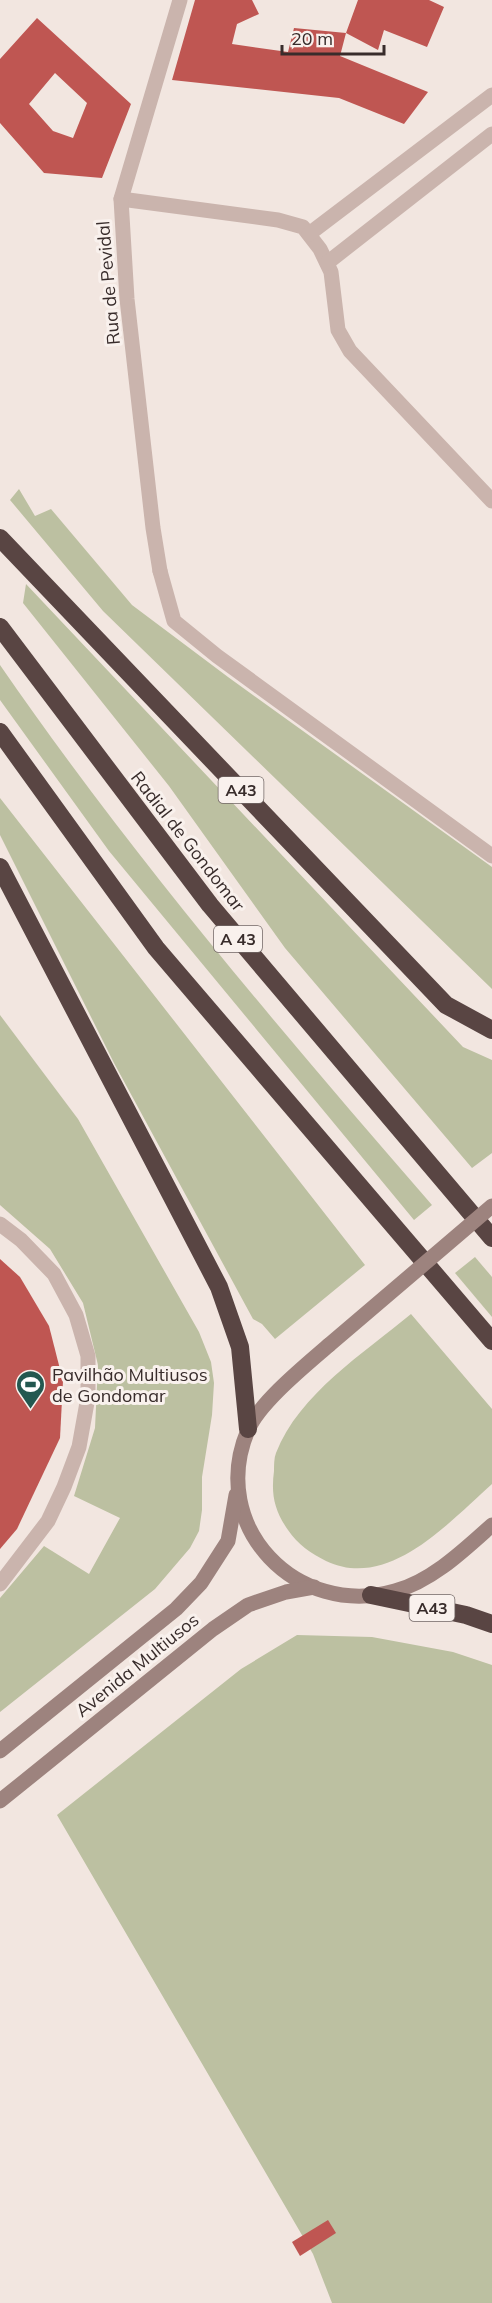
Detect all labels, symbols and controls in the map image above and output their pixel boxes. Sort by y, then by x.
scale bar [282,18,384,56]
text: 20 m [291,27,333,50]
street label: Rua de Pevidal [91,220,125,346]
street label: Radial de Gondomar [126,766,250,916]
road number: A43 [218,777,264,803]
road number: A 43 [214,926,262,952]
place label: Pavilhão Multiusos de Gondomar [52,1363,208,1407]
sports icon: Pavilhão Multiusos de Gondomar [15,1368,47,1410]
road number: A43 [410,1595,454,1621]
street label: Avenida Multiusos [71,1608,203,1722]

